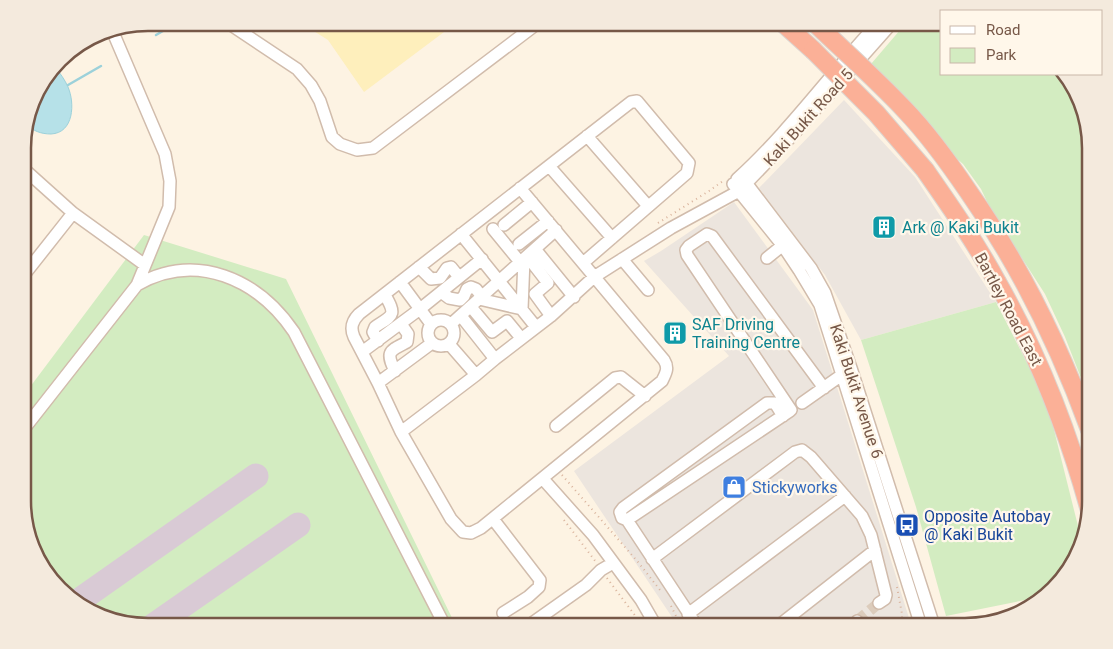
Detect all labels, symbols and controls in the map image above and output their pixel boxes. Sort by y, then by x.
legend [940,10,1103,75]
text: Road [986,21,1020,39]
text: Park [986,46,1017,64]
street label: Kaki Bukit Road 5 [760,65,857,170]
building icon: Ark @ Kaki Bukit [871,214,897,240]
place label: Ark @ Kaki Bukit [902,218,1019,237]
street label: Bartley Road East [971,249,1046,369]
place label: SAF Driving Training Centre [692,315,800,352]
building icon: SAF Driving Training Centre [662,320,688,346]
street label: Kaki Bukit Avenue 6 [826,322,887,461]
shop icon: Stickyworks [721,474,747,500]
place label: Stickyworks [752,478,838,497]
place label: Opposite Autobay @ Kaki Bukit [924,507,1051,544]
bus stop icon: Opposite Autobay @ Kaki Bukit [894,512,920,538]

